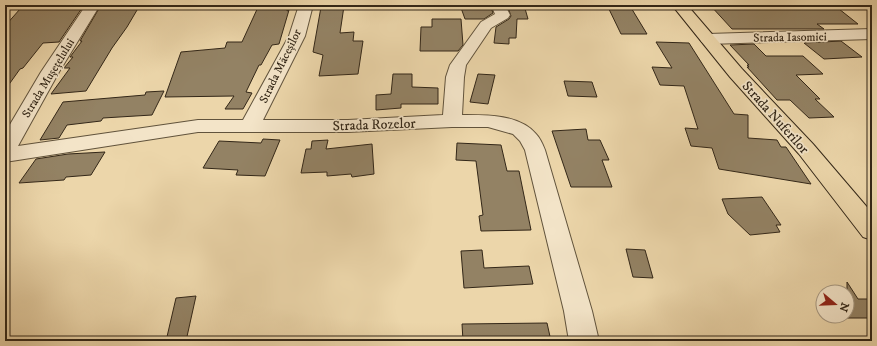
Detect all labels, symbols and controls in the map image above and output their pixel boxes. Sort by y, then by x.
street label: Strada Măceșilor [256,26,305,106]
street label: Strada Iasomiei [753,29,827,46]
street label: Strada Mușețelului [19,36,78,120]
street label: Strada Nuferilor [738,77,813,158]
street label: Strada Rozelor [332,115,417,135]
north arrow [815,284,855,324]
text: N [835,300,852,313]

